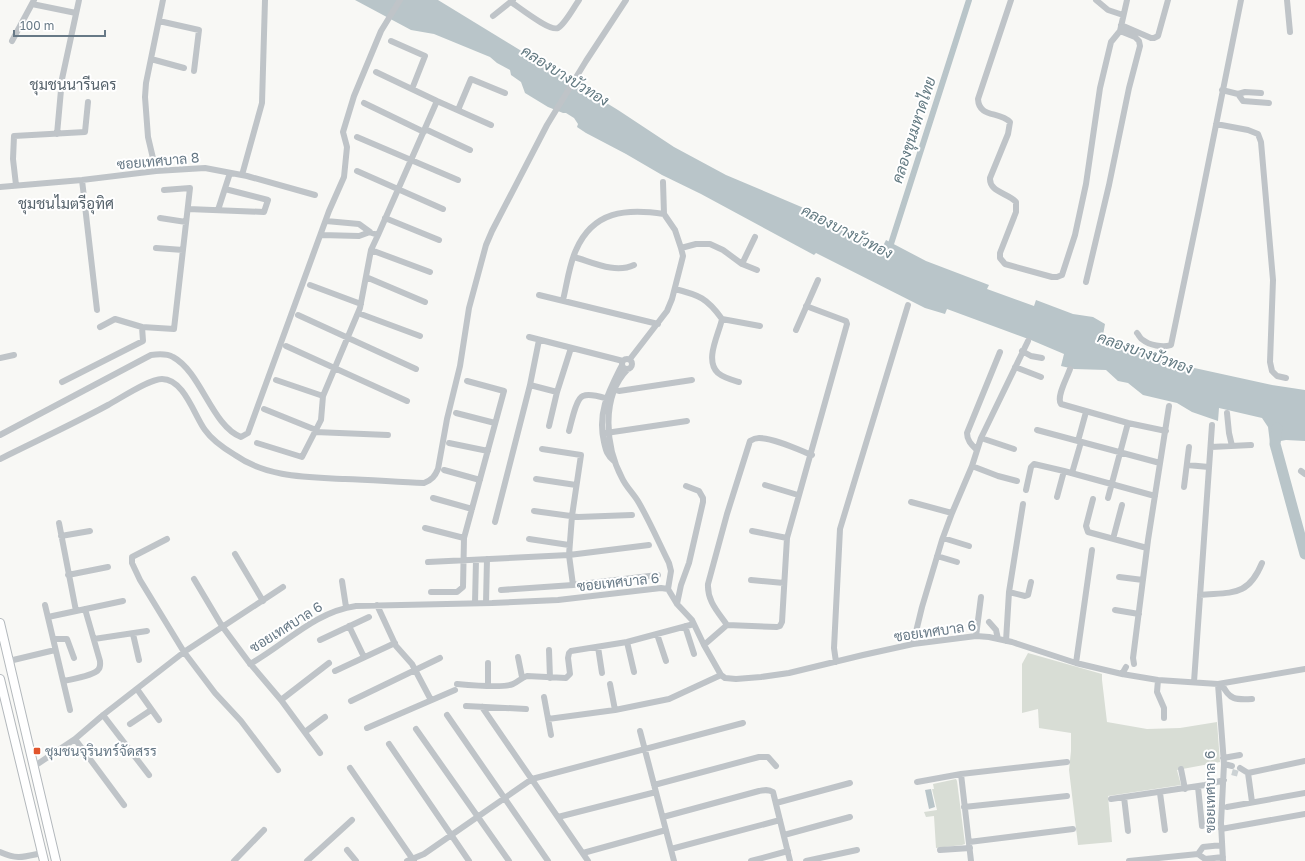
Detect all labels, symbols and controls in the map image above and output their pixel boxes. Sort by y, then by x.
scale bar [14,12,105,38]
text: 100 m [20,18,54,33]
water label: คลองบางบัวทอง [518,41,613,109]
water label: คลองขุนมหาดไทย [887,74,942,186]
district label: ชุมชนนารีนคร [30,75,116,96]
street label: ซอยเทศบาล 8 [116,148,200,173]
district label: ชุมชนไมตรีอุทิศ [18,194,114,215]
water label: คลองบางบัวทอง [799,200,896,262]
water label: คลองบางบัวทอง [1095,327,1196,377]
street label: ซอยเทศบาล 6 [576,569,660,594]
street label: ซอยเทศบาล 6 [246,597,325,656]
street label: ซอยเทศบาล 6 [893,616,977,645]
place label: ชุมชนจุรินทร์จัดสรร [45,742,157,761]
marker: ชุมชนจุรินทร์จัดสรร [32,746,42,756]
street label: ซอยเทศบาล 6 [1201,751,1218,833]

